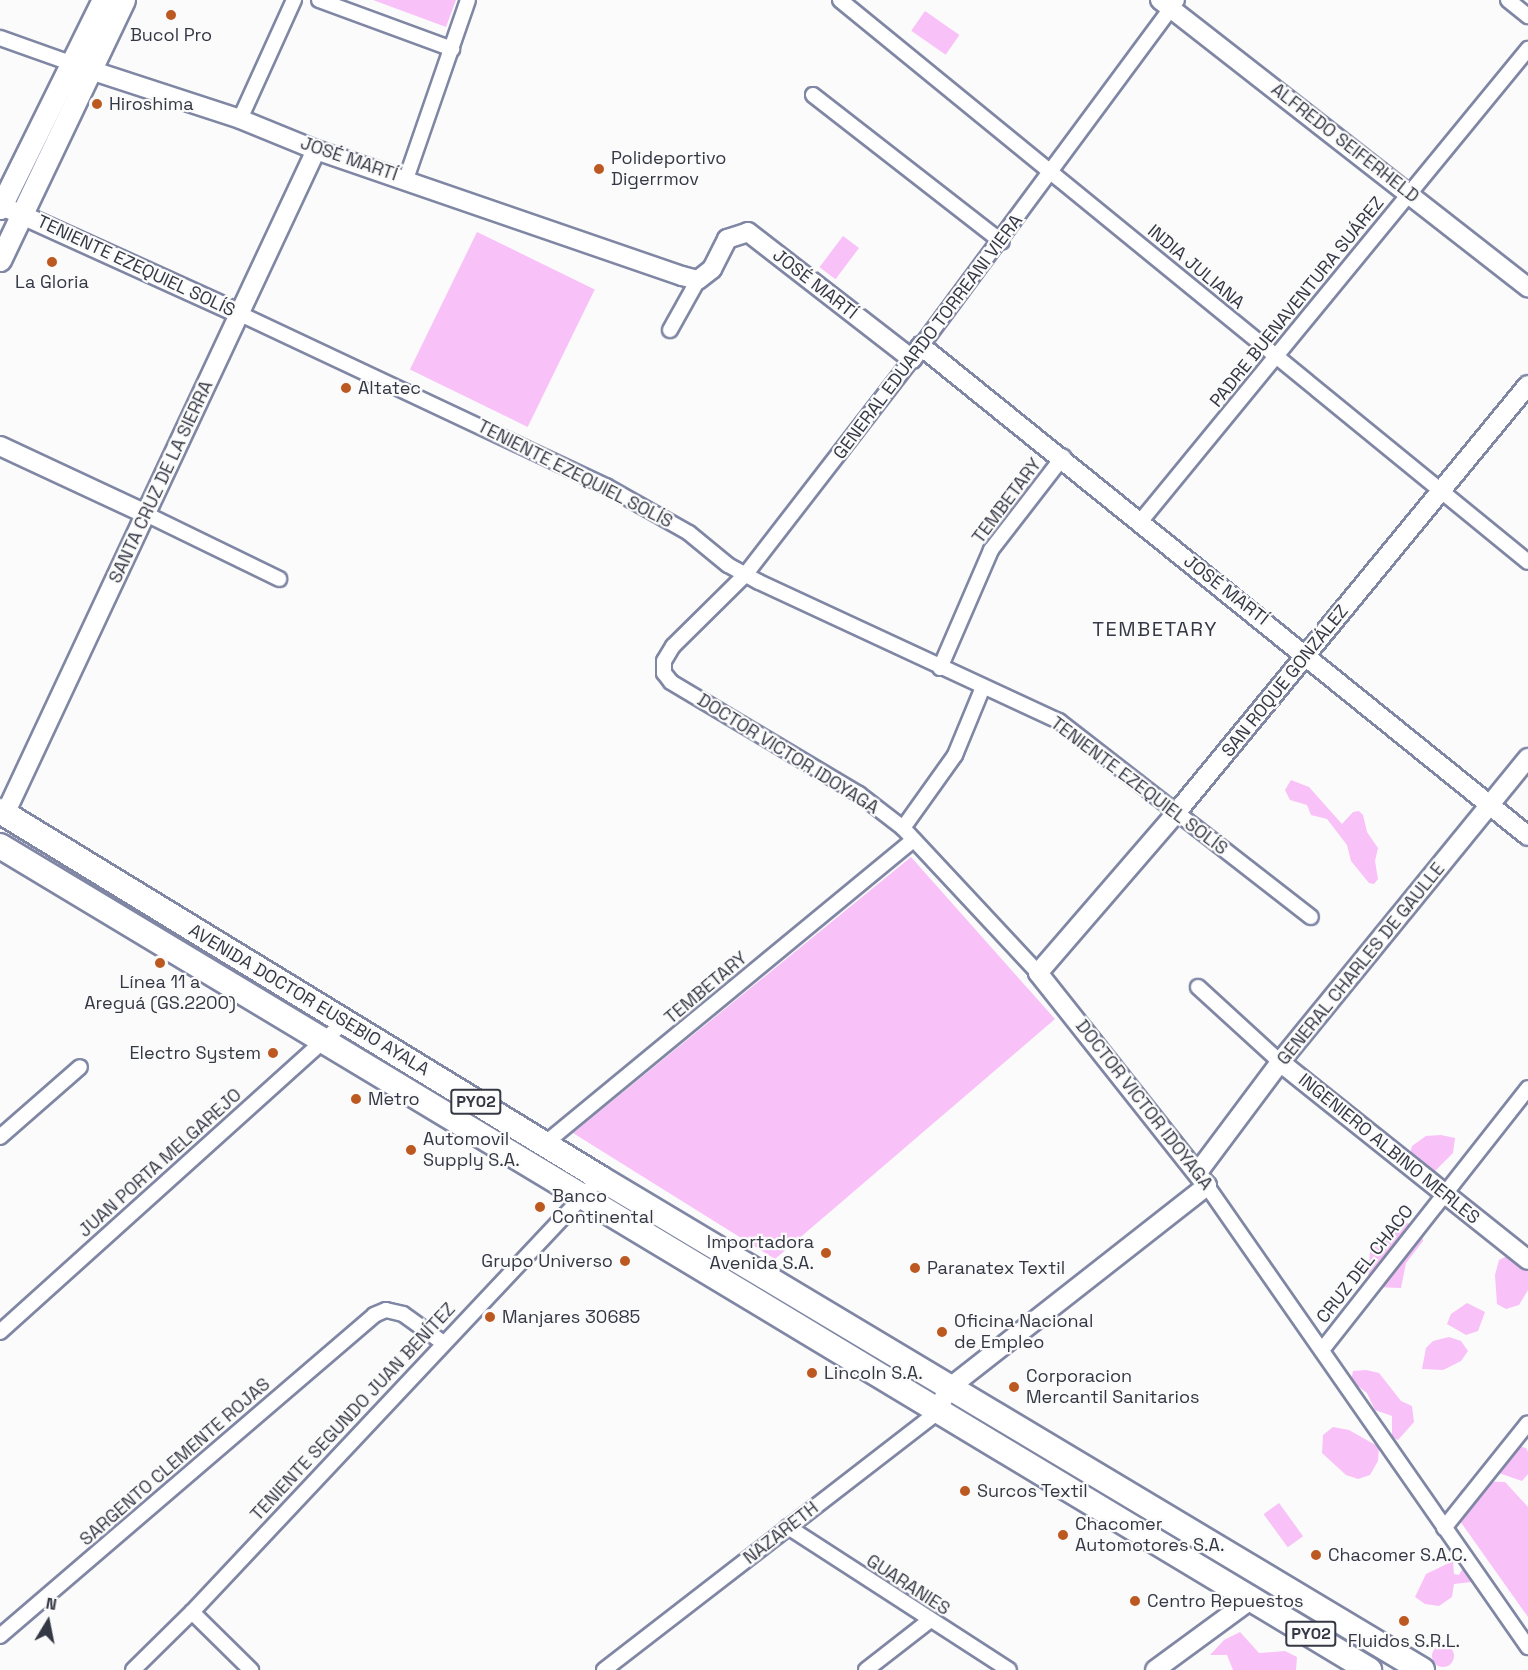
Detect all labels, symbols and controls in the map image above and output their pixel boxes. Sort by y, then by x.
marker: Bucol Pro [164,8,178,22]
place label: Bucol Pro [130,24,212,46]
street label: ALFREDO SEIFERHELD [1267,79,1423,207]
place label: Hiroshima [109,93,194,115]
marker: Hiroshima [90,97,104,111]
street label: JOSÉ MARTÍ [298,132,400,186]
place label: Polideportivo Digerrmov [611,148,726,190]
marker: Polideportivo Digerrmov [592,162,606,176]
street label: PADRE BUENAVENTURA SUÁREZ [1205,192,1389,412]
street label: TENIENTE EZEQUIEL SOLÍS [33,210,239,322]
street label: GENERAL EDUARDO TORREANI VIERA [829,210,1027,464]
street label: INDIA JULIANA [1143,220,1249,314]
street label: JOSÉ MARTÍ [768,244,862,324]
marker: La Gloria [45,255,59,269]
place label: La Gloria [15,271,89,293]
street label: SANTA CRUZ DE LA SIERRA [104,377,218,587]
place label: Altatec [358,377,421,399]
marker: Altatec [339,381,353,395]
street label: TENIENTE EZEQUIEL SOLÍS [474,415,676,533]
street label: TEMBETARY [968,454,1046,548]
street label: JOSÉ MARTÍ [1179,550,1273,630]
street label: SAN ROQUE GONZÁLEZ [1217,601,1353,761]
district label: TEMBETARY [1092,617,1218,641]
street label: DOCTOR VICTOR IDOYAGA [693,689,883,819]
street label: TENIENTE EZEQUIEL SOLÍS [1046,712,1232,860]
street label: GENERAL CHARLES DE GAULLE [1273,858,1449,1070]
street label: AVENIDA DOCTOR EUSEBIO AYALA [185,919,433,1081]
street label: TEMBETARY [660,947,752,1029]
marker: Línea 11 a Areguá (GS.2200) [153,956,167,970]
place label: Línea 11 a Areguá (GS.2200) [84,972,236,1014]
street label: DOCTOR VICTOR IDOYAGA [1071,1016,1217,1194]
place label: Electro System [129,1042,261,1064]
marker: Electro System [266,1046,280,1060]
street label: INGENIERO ALBINO MERLES [1294,1069,1484,1229]
street label: JUAN PORTA MELGAREJO [74,1084,246,1242]
place label: Metro [368,1088,420,1110]
road number: PY02 [449,1089,503,1115]
marker: Metro [349,1092,363,1106]
place label: Automovil Supply S.A. [423,1129,520,1172]
marker: Automovil Supply S.A. [404,1143,418,1157]
place label: Banco Continental [552,1186,654,1228]
marker: Banco Continental [533,1200,547,1214]
street label: CRUZ DEL CHACO [1312,1200,1418,1328]
place label: Importadora Avenida S.A. [707,1232,814,1274]
marker: Importadora Avenida S.A. [819,1246,833,1260]
place label: Grupo Universo [481,1250,613,1272]
marker: Grupo Universo [618,1254,632,1268]
place label: Paranatex Textil [927,1257,1066,1279]
marker: Paranatex Textil [908,1261,922,1275]
street label: TENIENTE SEGUNDO JUAN BENÍTEZ [246,1299,460,1525]
place label: Manjares 30685 [502,1306,640,1328]
marker: Manjares 30685 [483,1310,497,1324]
place label: Oficina Nacional de Empleo [954,1311,1093,1354]
marker: Oficina Nacional de Empleo [935,1325,949,1339]
place label: Lincoln S.A. [824,1362,923,1384]
marker: Lincoln S.A. [805,1366,819,1380]
place label: Corporacion Mercantil Sanitarios [1026,1366,1200,1408]
street label: SARGENTO CLEMENTE ROJAS [76,1374,274,1550]
marker: Corporacion Mercantil Sanitarios [1007,1380,1021,1394]
place label: Surcos Textil [977,1480,1088,1502]
marker: Surcos Textil [958,1484,972,1498]
street label: NAZARETH [739,1497,823,1569]
place label: Chacomer Automotores S.A. [1075,1514,1224,1556]
marker: Chacomer Automotores S.A. [1056,1528,1070,1542]
place label: Chacomer S.A.C. [1328,1544,1467,1566]
marker: Chacomer S.A.C. [1309,1548,1323,1562]
street label: GUARANIES [862,1550,954,1620]
place label: Centro Repuestos [1147,1590,1304,1612]
north arrow [18,1592,78,1652]
text: N [44,1593,58,1615]
marker: Centro Repuestos [1128,1594,1142,1608]
marker: Fluidos S.R.L. [1397,1614,1411,1628]
road number: PY02 [1284,1621,1338,1647]
place label: Fluidos S.R.L. [1348,1630,1460,1652]

